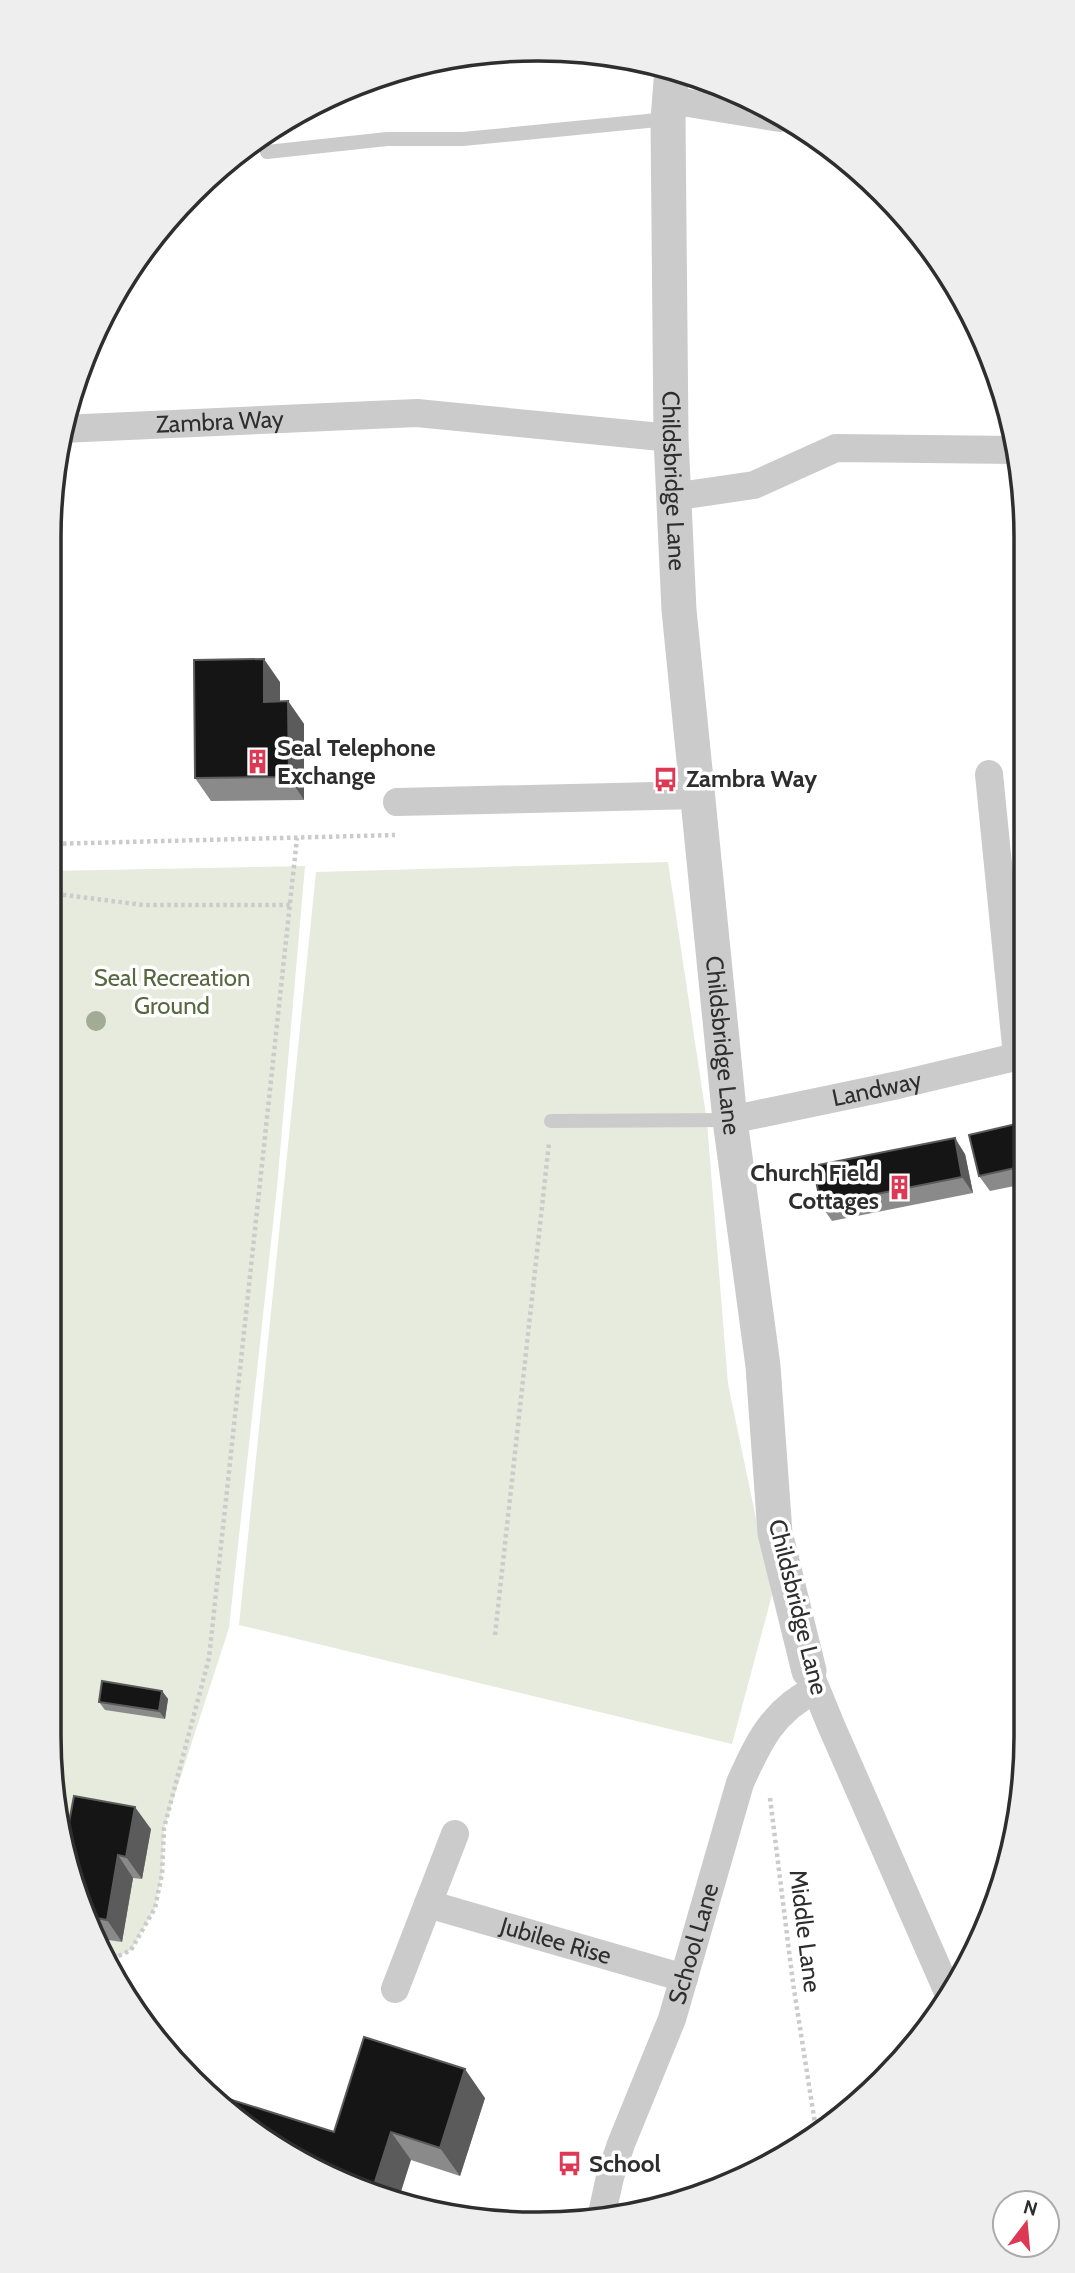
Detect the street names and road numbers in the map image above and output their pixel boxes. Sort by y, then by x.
street label: Childsbridge Lane [657,391,692,571]
street label: Zambra Way [155,404,284,439]
street label: Childsbridge Lane [700,954,747,1137]
street label: Landway [829,1065,924,1112]
street label: Childsbridge Lane [763,1516,834,1698]
street label: Middle Lane [784,1868,827,1994]
street label: School Lane [662,1880,724,2008]
street label: Jubilee Rise [496,1910,615,1970]

